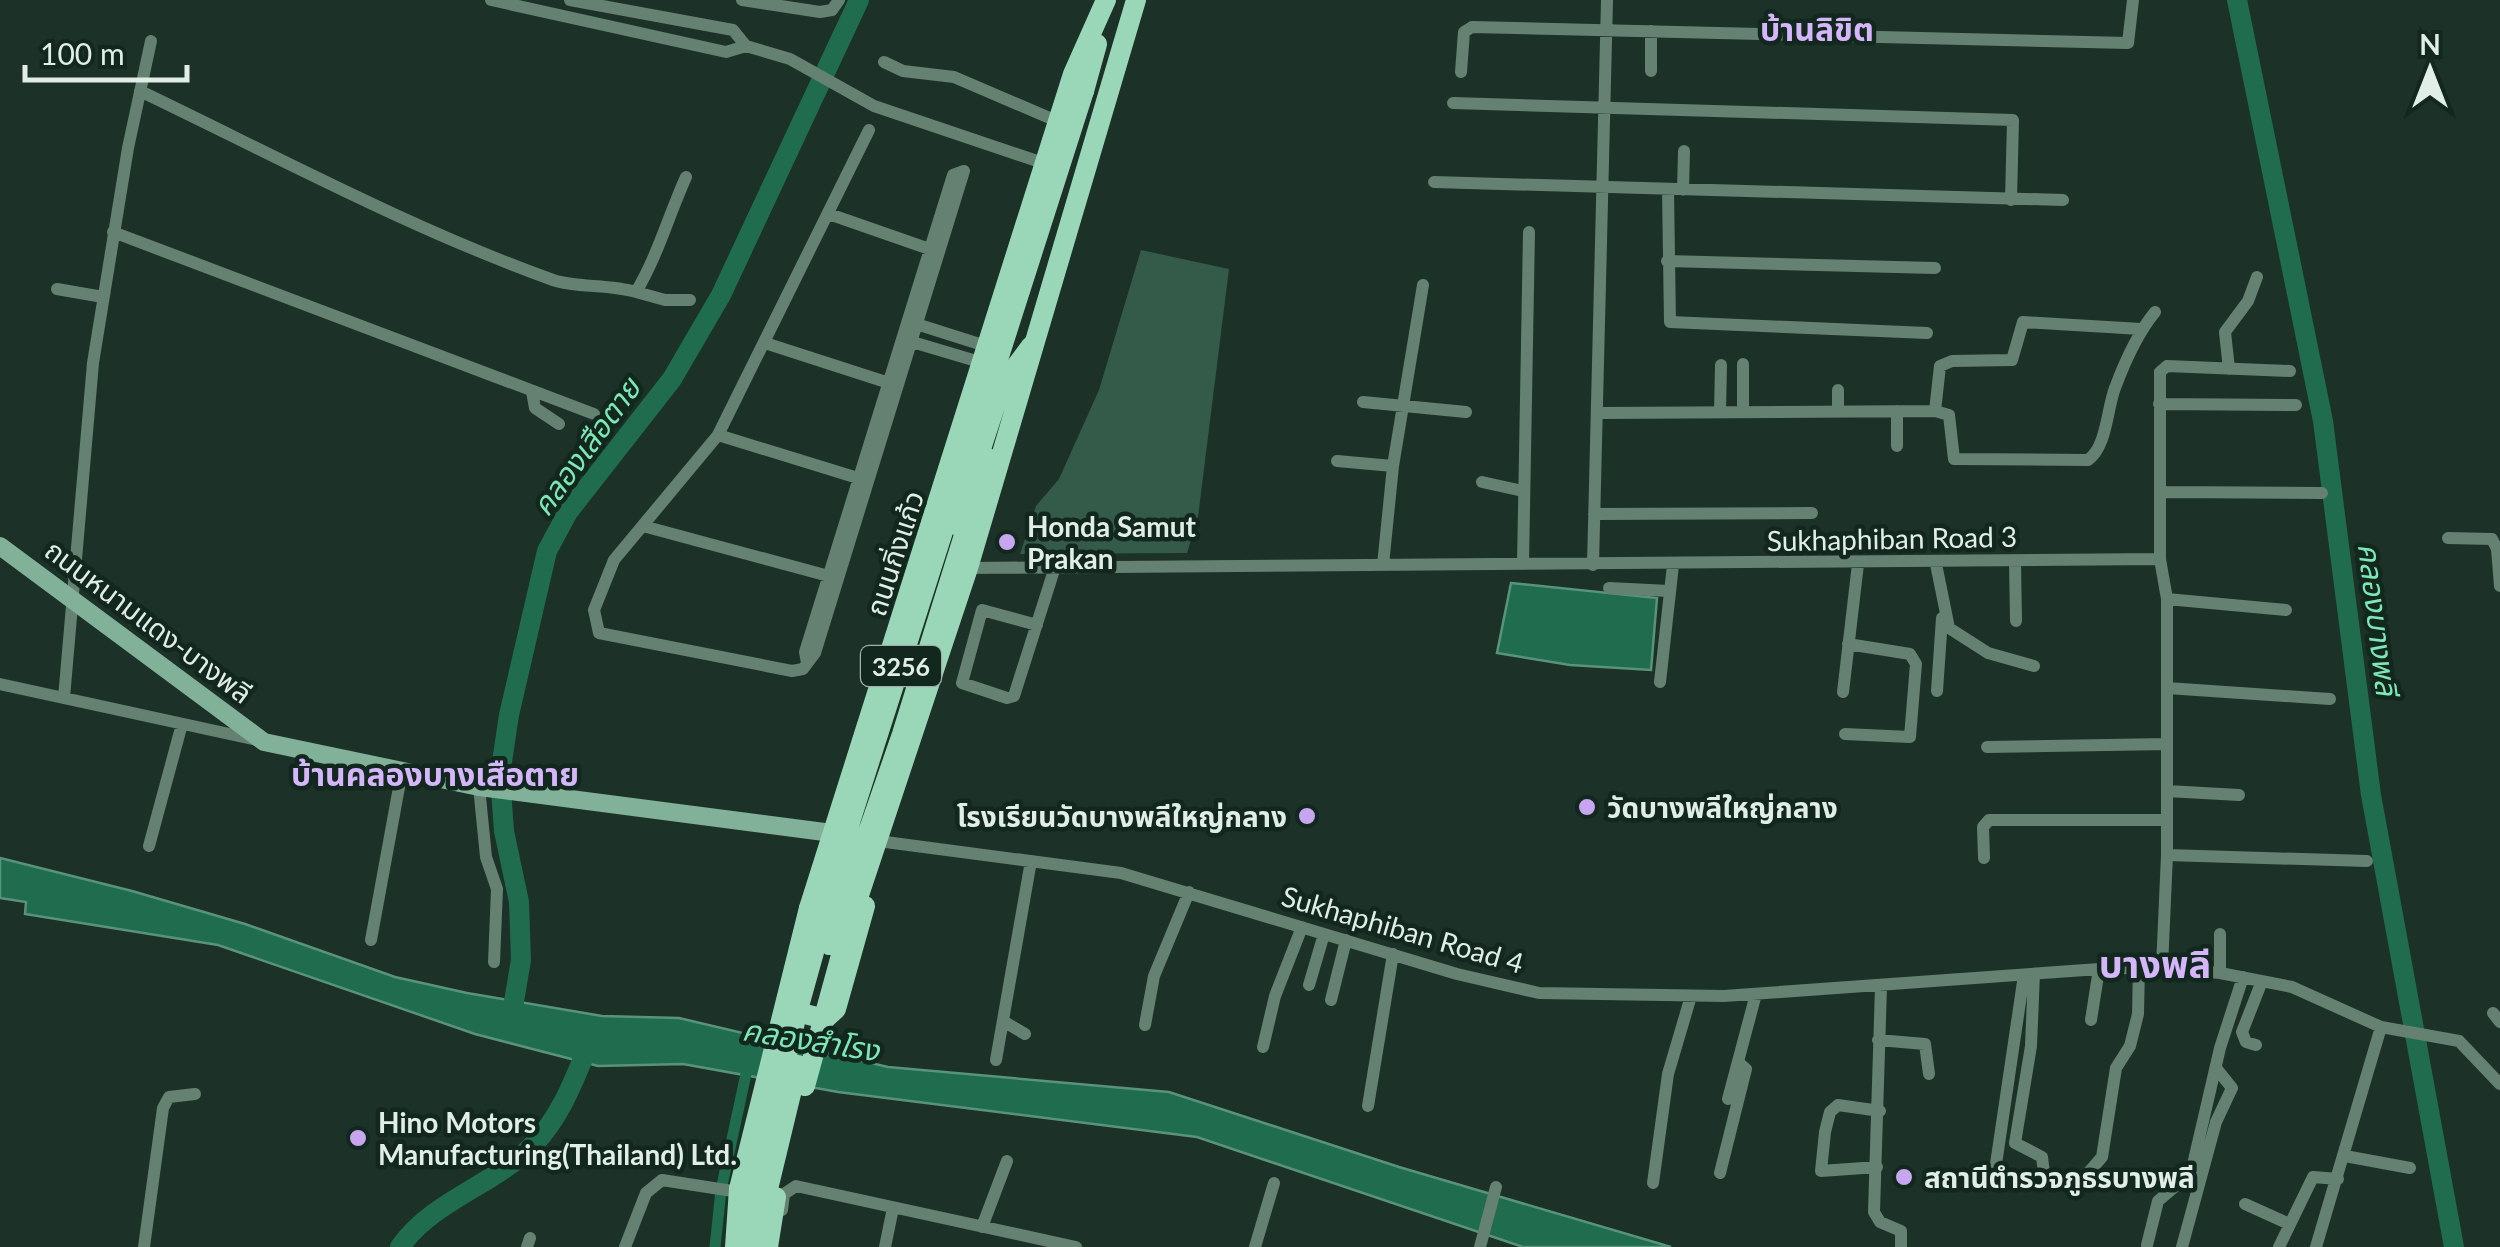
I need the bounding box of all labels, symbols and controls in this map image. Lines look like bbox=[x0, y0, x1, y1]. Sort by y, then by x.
district label: บ้านลิขิต bbox=[1760, 9, 1874, 48]
scale bar bbox=[25, 20, 188, 82]
north arrow bbox=[2380, 20, 2480, 120]
text: N bbox=[2419, 27, 2441, 61]
text: 100 m bbox=[40, 35, 125, 71]
water label: คลองเสือตาย bbox=[523, 369, 648, 522]
street label: ถนนกิ่งแก้ว bbox=[858, 486, 930, 620]
place label: Honda Samut Prakan bbox=[1027, 509, 1197, 575]
street label: Sukhaphiban Road 3 bbox=[1767, 519, 2017, 557]
marker: Honda Samut Prakan bbox=[996, 531, 1018, 553]
street label: ถนนหนามแดง-บางพลี bbox=[39, 532, 259, 710]
water label: คลองบางพลี bbox=[2352, 541, 2407, 701]
road number: 3256 bbox=[861, 646, 941, 686]
district label: บ้านคลองบางเสือตาย bbox=[291, 754, 579, 793]
place label: วัดบางพลีใหญ่กลาง bbox=[1607, 790, 1838, 824]
marker: วัดบางพลีใหญ่กลาง bbox=[1576, 796, 1598, 818]
place label: โรงเรียนวัดบางพลีใหญ่กลาง bbox=[957, 799, 1287, 833]
marker: โรงเรียนวัดบางพลีใหญ่กลาง bbox=[1296, 805, 1318, 827]
street label: Sukhaphiban Road 4 bbox=[1278, 878, 1528, 980]
district label: บางพลี bbox=[2099, 940, 2211, 986]
water label: คลองสำโรง bbox=[740, 1010, 884, 1068]
place label: Hino Motors Manufacturing(Thailand) Ltd. bbox=[378, 1105, 737, 1171]
marker: Hino Motors Manufacturing(Thailand) Ltd. bbox=[347, 1127, 369, 1149]
place label: สถานีตำรวจภูธรบางพลี bbox=[1924, 1160, 2195, 1196]
marker: สถานีตำรวจภูธรบางพลี bbox=[1893, 1166, 1915, 1188]

